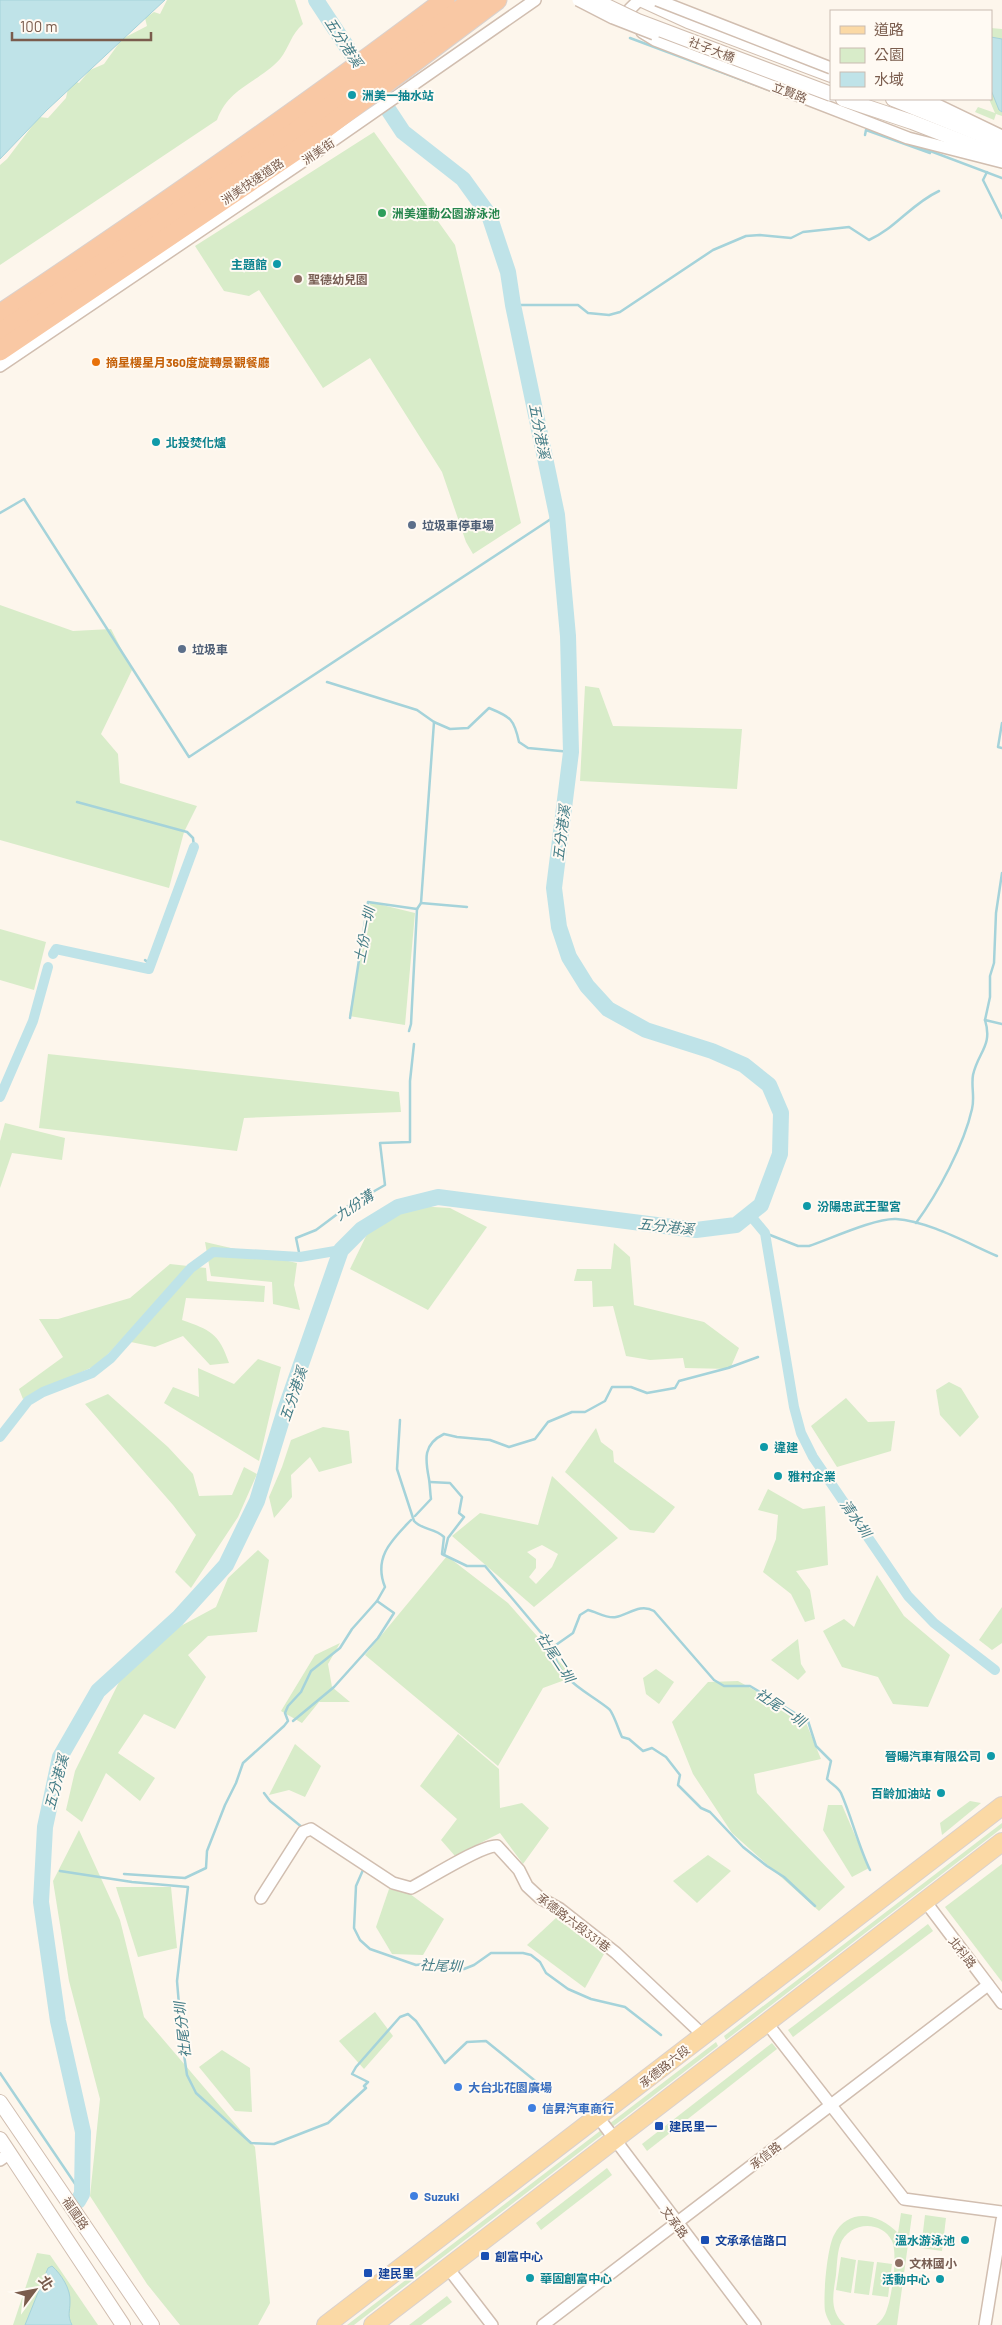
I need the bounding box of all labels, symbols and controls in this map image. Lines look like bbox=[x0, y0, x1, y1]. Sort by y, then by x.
scale bar bbox=[12, 10, 151, 42]
legend bbox=[830, 10, 992, 100]
water label: 五分港溪 bbox=[322, 14, 367, 72]
text: 100 m bbox=[20, 17, 58, 35]
text: 道路 bbox=[874, 20, 904, 38]
street label: 社子大橋 bbox=[687, 34, 737, 64]
text: 公園 bbox=[874, 45, 904, 63]
text: 水域 bbox=[874, 70, 904, 88]
street label: 立賢路 bbox=[771, 79, 809, 105]
place label: 洲美一抽水站 bbox=[362, 88, 434, 102]
marker: 洲美一抽水站 bbox=[346, 89, 358, 101]
street label: 洲美街 bbox=[299, 135, 337, 167]
street label: 洲美快速道路 bbox=[218, 155, 286, 207]
place label: 洲美運動公園游泳池 bbox=[392, 206, 500, 220]
marker: 洲美運動公園游泳池 bbox=[376, 207, 388, 219]
place label: 主題館 bbox=[231, 257, 267, 271]
marker: 主題館 bbox=[271, 258, 283, 270]
place label: 聖德幼兒園 bbox=[308, 272, 368, 286]
marker: 聖德幼兒園 bbox=[292, 273, 304, 285]
place label: 摘星樓星月360度旋轉景觀餐廳 bbox=[106, 355, 270, 369]
marker: 摘星樓星月360度旋轉景觀餐廳 bbox=[90, 356, 102, 368]
water label: 五分港溪 bbox=[526, 402, 554, 462]
place label: 北投焚化爐 bbox=[166, 435, 226, 449]
marker: 北投焚化爐 bbox=[150, 436, 162, 448]
place label: 垃圾車停車場 bbox=[422, 518, 494, 532]
marker: 垃圾車停車場 bbox=[406, 519, 418, 531]
place label: 垃圾車 bbox=[192, 642, 228, 656]
marker: 垃圾車 bbox=[176, 643, 188, 655]
water label: 五分港溪 bbox=[549, 802, 573, 862]
water label: 土份一圳 bbox=[350, 904, 378, 964]
water label: 九份溝 bbox=[332, 1185, 378, 1224]
place label: 汾陽忠武王聖宮 bbox=[817, 1199, 901, 1213]
marker: 汾陽忠武王聖宮 bbox=[801, 1200, 813, 1212]
water label: 五分港溪 bbox=[637, 1215, 697, 1238]
water label: 五分港溪 bbox=[276, 1363, 311, 1423]
place label: 違建 bbox=[774, 1440, 798, 1454]
marker: 違建 bbox=[758, 1441, 770, 1453]
place label: 雅村企業 bbox=[788, 1469, 836, 1483]
marker: 雅村企業 bbox=[772, 1470, 784, 1482]
water label: 清水圳 bbox=[837, 1496, 876, 1542]
water label: 社尾二圳 bbox=[534, 1629, 579, 1687]
water label: 社尾一圳 bbox=[753, 1684, 811, 1731]
place label: 晉暘汽車有限公司 bbox=[885, 1749, 981, 1763]
marker: 晉暘汽車有限公司 bbox=[985, 1750, 997, 1762]
water label: 五分港溪 bbox=[41, 1751, 72, 1811]
place label: 百齡加油站 bbox=[871, 1786, 931, 1800]
marker: 百齡加油站 bbox=[935, 1787, 947, 1799]
street label: 承德路六段331巷 bbox=[534, 1890, 614, 1954]
street label: 北科路 bbox=[946, 1934, 980, 1970]
water label: 社尾圳 bbox=[420, 1955, 464, 1975]
water label: 社尾分圳 bbox=[170, 1999, 193, 2059]
street label: 承德路六段 bbox=[636, 2042, 692, 2090]
place label: 大台北花園廣場 bbox=[468, 2080, 552, 2094]
marker: 大台北花園廣場 bbox=[452, 2081, 464, 2093]
place label: 信昇汽車商行 bbox=[542, 2101, 614, 2115]
marker: 信昇汽車商行 bbox=[526, 2102, 538, 2114]
place label: 建民里一 bbox=[669, 2119, 717, 2133]
marker: 建民里一 bbox=[653, 2120, 665, 2132]
street label: 承信路 bbox=[747, 2138, 783, 2172]
place label: Suzuki bbox=[424, 2189, 459, 2203]
marker: Suzuki bbox=[408, 2190, 420, 2202]
street label: 福國路 bbox=[60, 2194, 92, 2232]
street label: 文承路 bbox=[659, 2203, 691, 2241]
place label: 文承承信路口 bbox=[715, 2233, 787, 2247]
place label: 溫水游泳池 bbox=[895, 2233, 955, 2247]
marker: 文承承信路口 bbox=[699, 2234, 711, 2246]
marker: 溫水游泳池 bbox=[959, 2234, 971, 2246]
place label: 創富中心 bbox=[495, 2249, 543, 2263]
marker: 創富中心 bbox=[479, 2250, 491, 2262]
place label: 文林國小 bbox=[909, 2256, 957, 2270]
marker: 文林國小 bbox=[893, 2257, 905, 2269]
north arrow bbox=[10, 2265, 60, 2315]
place label: 建民里 bbox=[378, 2266, 414, 2280]
marker: 建民里 bbox=[362, 2267, 374, 2279]
place label: 華固創富中心 bbox=[540, 2271, 612, 2285]
text: 北 bbox=[36, 2272, 57, 2293]
marker: 華固創富中心 bbox=[524, 2272, 536, 2284]
place label: 活動中心 bbox=[882, 2272, 930, 2286]
marker: 活動中心 bbox=[934, 2273, 946, 2285]

